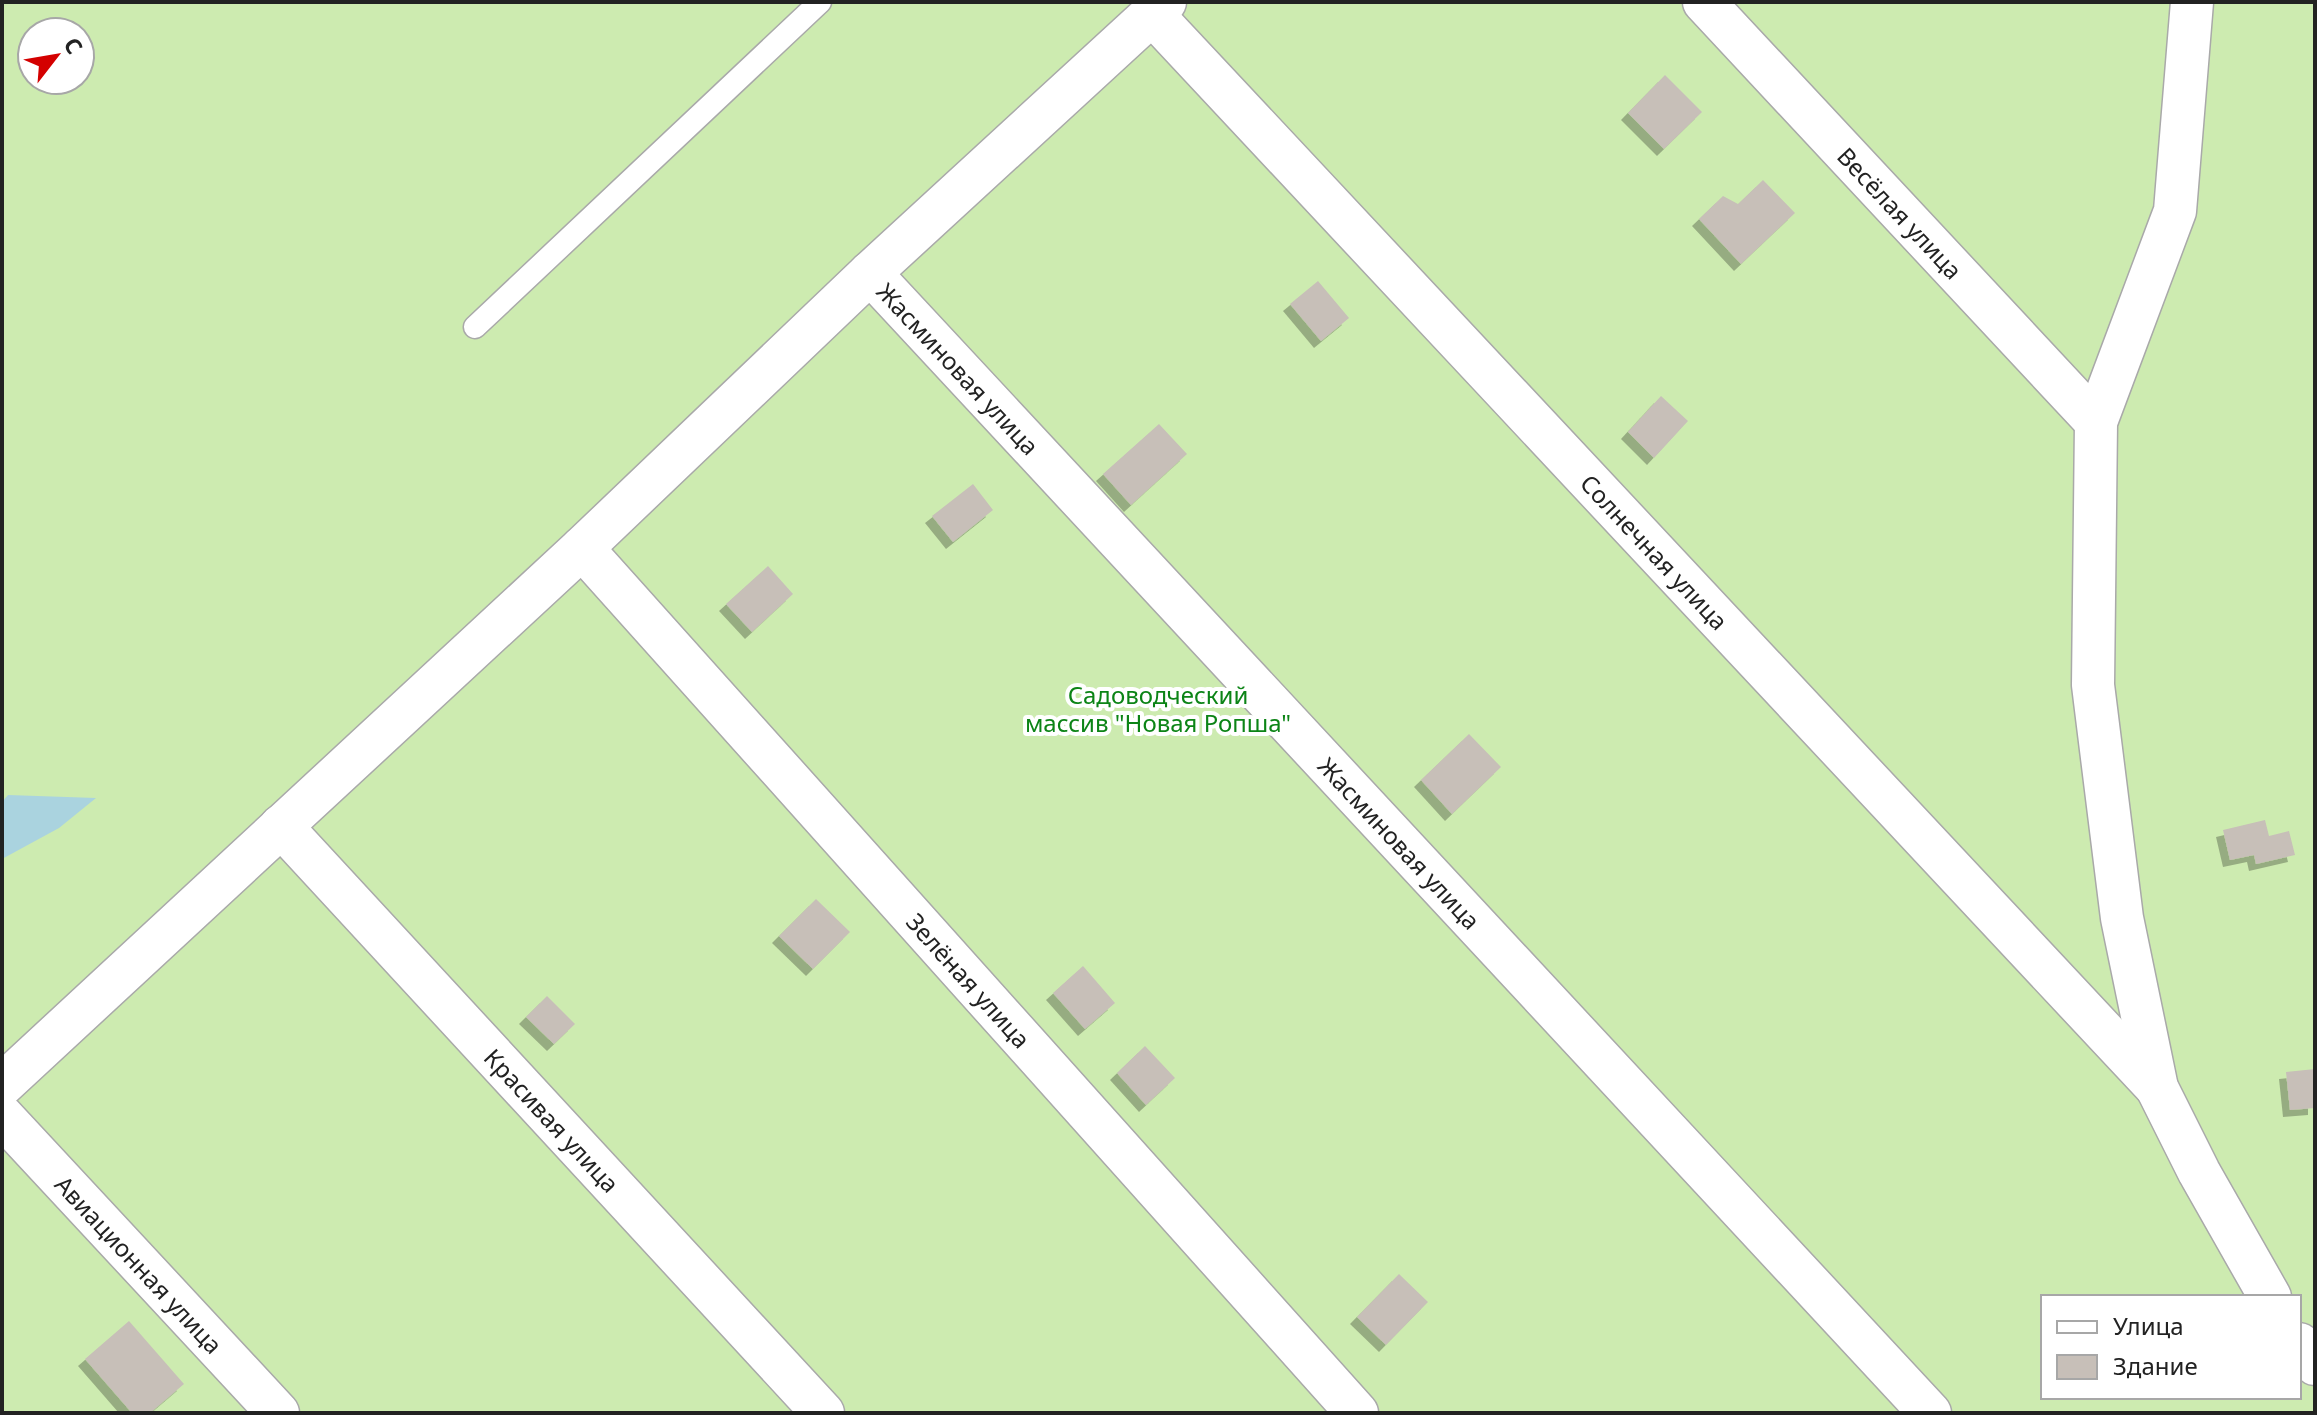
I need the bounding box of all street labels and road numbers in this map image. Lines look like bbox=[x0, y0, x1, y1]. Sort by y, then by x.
street label: Весёлая улица bbox=[1831, 139, 1970, 286]
street label: Жасминовая улица bbox=[870, 275, 1047, 462]
street label: Солнечная улица bbox=[1574, 466, 1736, 636]
street label: Жасминовая улица bbox=[1311, 749, 1488, 936]
street label: Зелёная улица bbox=[900, 905, 1038, 1055]
street label: Красивая улица bbox=[478, 1041, 627, 1199]
street label: Авиационная улица bbox=[48, 1168, 231, 1360]

